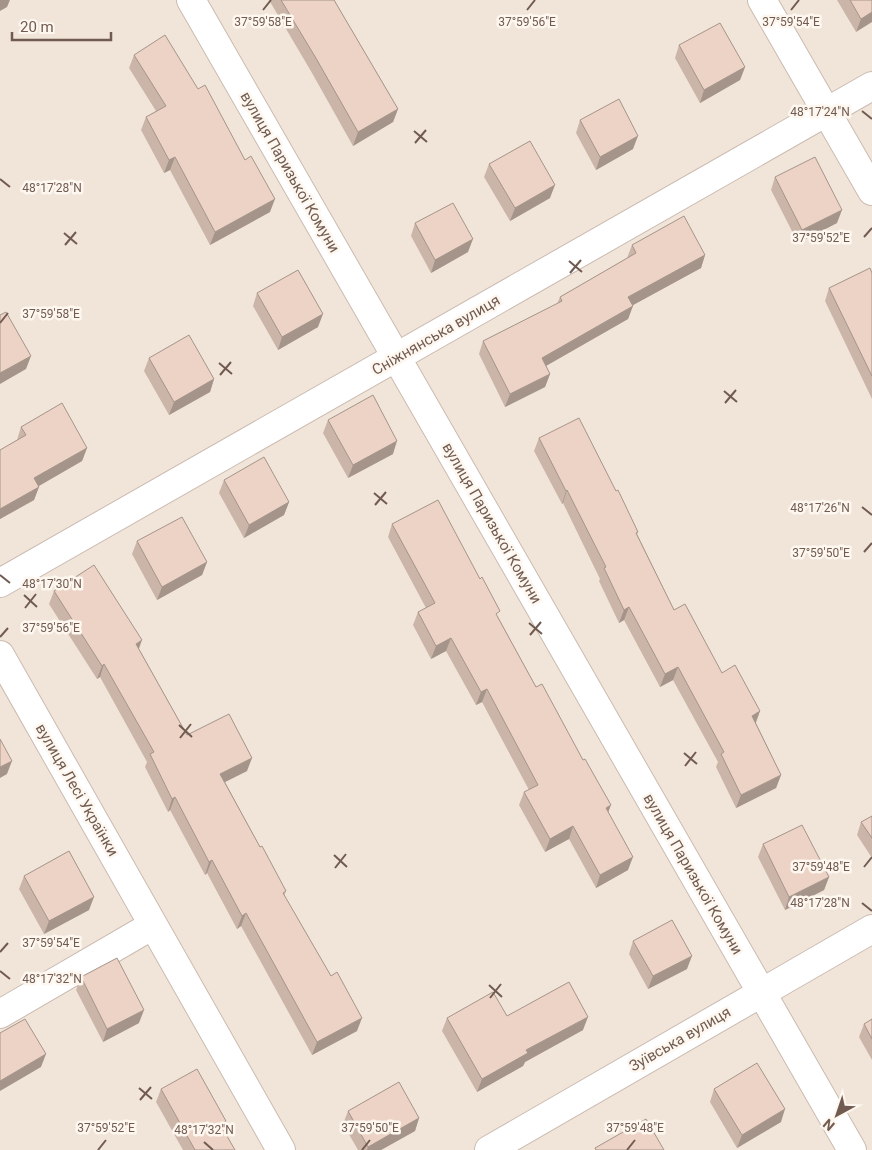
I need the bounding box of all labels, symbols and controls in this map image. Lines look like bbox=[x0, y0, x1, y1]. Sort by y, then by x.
scale bar bbox=[12, 10, 111, 42]
text: 37°59'58"E bbox=[234, 15, 292, 29]
text: 37°59'56"E bbox=[498, 15, 556, 29]
text: 37°59'54"E bbox=[762, 15, 820, 29]
text: 20 m bbox=[20, 18, 54, 36]
street label: вулиця Паризької Комуни bbox=[237, 88, 343, 256]
text: 48°17'24"N bbox=[790, 105, 850, 119]
text: 48°17'28"N bbox=[22, 181, 82, 195]
text: 37°59'52"E bbox=[792, 231, 850, 245]
street label: Сніжнянська вулиця bbox=[369, 291, 503, 379]
text: 37°59'58"E bbox=[22, 307, 80, 321]
street label: вулиця Паризької Комуни bbox=[439, 439, 545, 607]
text: 48°17'26"N bbox=[790, 501, 850, 515]
text: 37°59'50"E bbox=[792, 546, 850, 560]
text: 48°17'30"N bbox=[22, 577, 82, 591]
text: 37°59'56"E bbox=[22, 621, 80, 635]
street label: вулиця Лесі Українки bbox=[32, 721, 122, 859]
street label: вулиця Паризької Комуни bbox=[640, 790, 746, 958]
text: 37°59'48"E bbox=[792, 860, 850, 874]
text: 48°17'28"N bbox=[790, 896, 850, 910]
text: 37°59'54"E bbox=[22, 936, 80, 950]
text: 48°17'32"N bbox=[22, 972, 82, 986]
street label: Зуївська вулиця bbox=[626, 1003, 734, 1075]
north arrow bbox=[812, 1090, 862, 1140]
text: N bbox=[820, 1116, 838, 1134]
text: 37°59'52"E bbox=[77, 1121, 135, 1135]
text: 37°59'50"E bbox=[341, 1121, 399, 1135]
text: 37°59'48"E bbox=[606, 1121, 664, 1135]
text: 48°17'32"N bbox=[174, 1123, 234, 1137]

